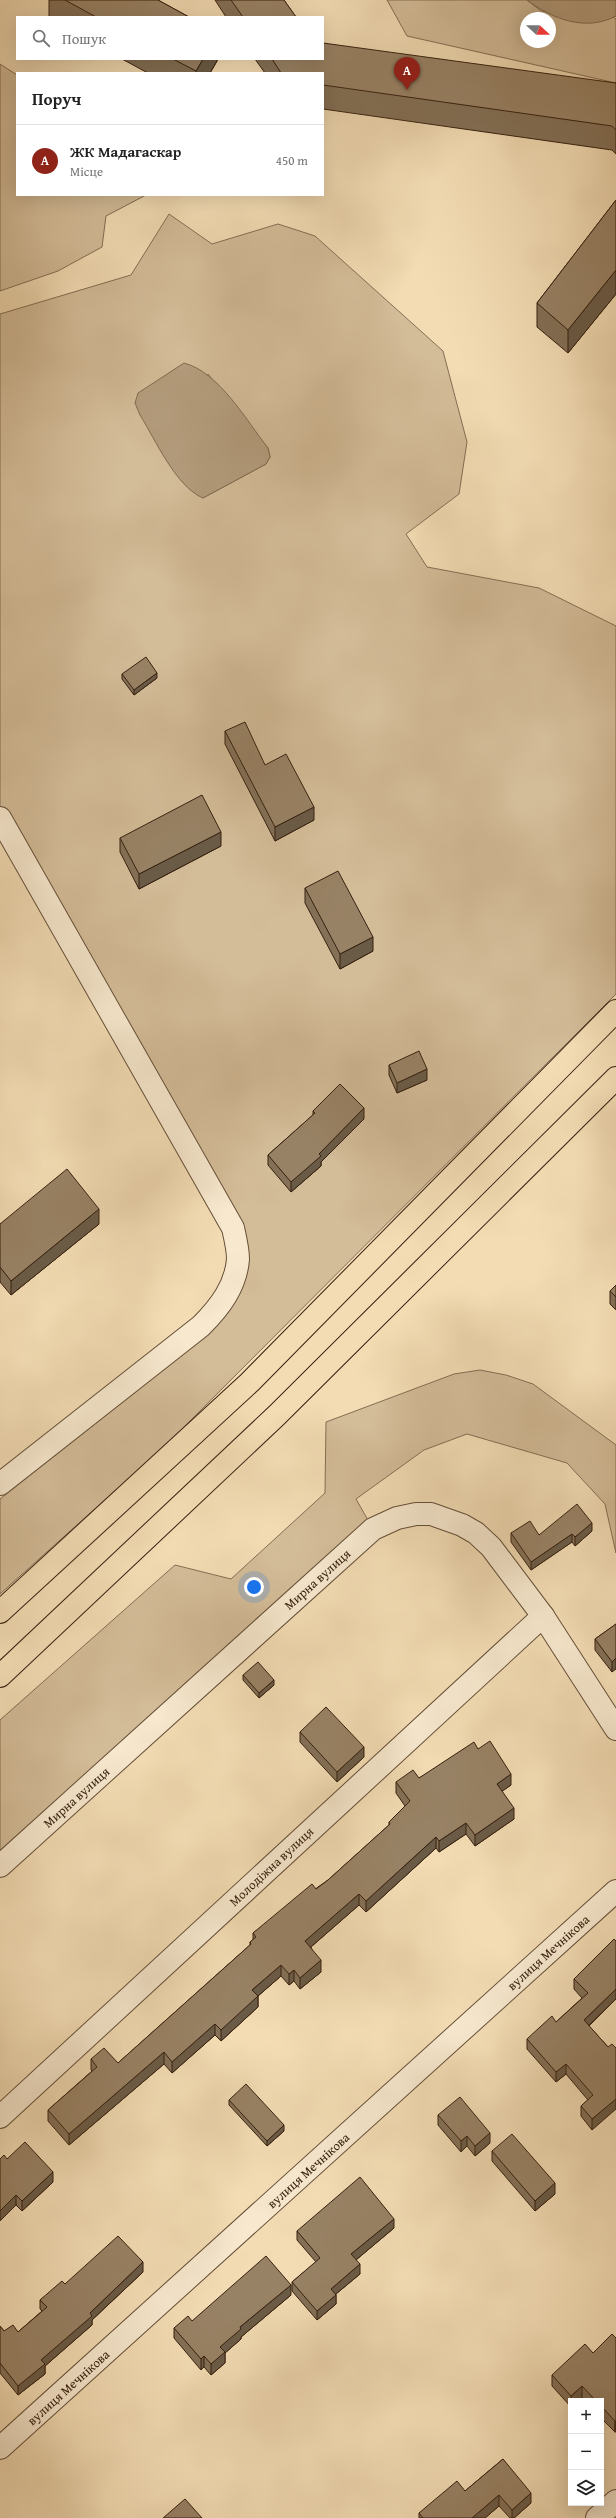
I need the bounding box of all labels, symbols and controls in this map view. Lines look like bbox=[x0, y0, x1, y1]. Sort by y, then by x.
north arrow bbox=[520, 12, 556, 48]
search box bbox=[16, 16, 324, 60]
icon: search bbox=[30, 27, 52, 49]
text: Пошук bbox=[62, 28, 106, 49]
pin: A bbox=[394, 57, 420, 90]
text: Поруч bbox=[32, 86, 81, 111]
text: ЖК Мадагаскар bbox=[70, 141, 181, 162]
text: A bbox=[41, 151, 49, 170]
text: 450 m bbox=[276, 151, 308, 170]
text: Місце bbox=[70, 162, 103, 181]
street label: Мирна вулиця bbox=[280, 1544, 355, 1614]
your location bbox=[244, 1577, 264, 1597]
street label: Мирна вулиця bbox=[39, 1762, 114, 1832]
street label: Молодіжна вулиця bbox=[225, 1822, 318, 1911]
street label: вулиця Мечнікова bbox=[503, 1910, 594, 1995]
street label: вулиця Мечнікова bbox=[263, 2128, 354, 2213]
street label: вулиця Мечнікова bbox=[23, 2345, 114, 2430]
map controls bbox=[568, 2398, 604, 2506]
button: + bbox=[568, 2398, 604, 2434]
button: − bbox=[568, 2434, 604, 2470]
button: layers bbox=[568, 2470, 604, 2506]

